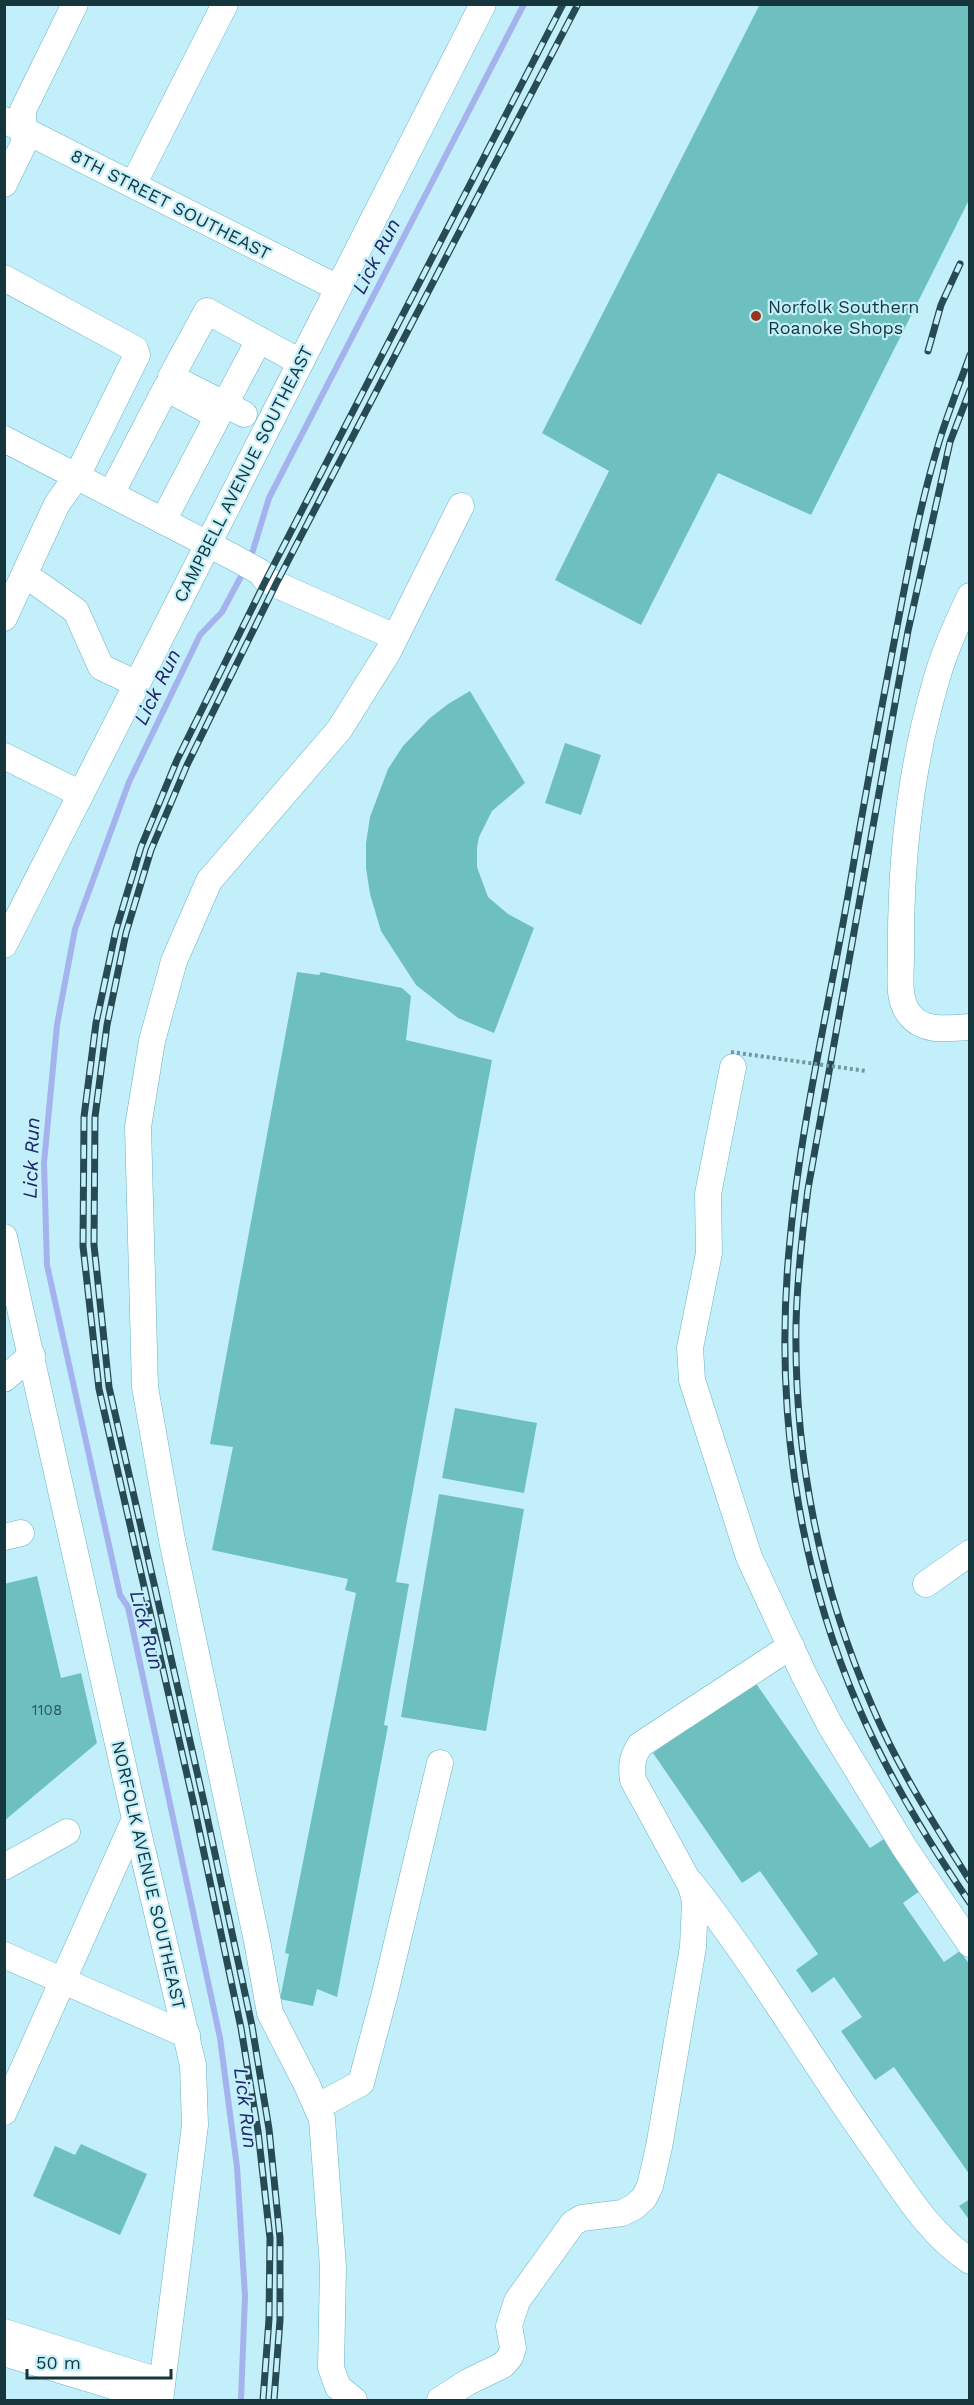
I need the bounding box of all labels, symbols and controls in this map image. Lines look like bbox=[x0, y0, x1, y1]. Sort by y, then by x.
street label: 8TH STREET SOUTHEAST bbox=[68, 144, 275, 264]
water label: Lick Run bbox=[347, 214, 405, 298]
place label: Norfolk Southern Roanoke Shops bbox=[768, 296, 919, 338]
marker: Norfolk Southern Roanoke Shops bbox=[749, 309, 763, 323]
street label: CAMPBELL AVENUE SOUTHEAST bbox=[169, 342, 317, 606]
water label: Lick Run bbox=[128, 645, 186, 729]
water label: Lick Run bbox=[18, 1117, 44, 1199]
water label: Lick Run bbox=[125, 1588, 169, 1672]
house number: 1108 bbox=[32, 1701, 62, 1719]
street label: NORFOLK AVENUE SOUTHEAST bbox=[108, 1739, 190, 2011]
water label: Lick Run bbox=[229, 2066, 263, 2150]
scale bar bbox=[27, 2342, 171, 2380]
text: 50 m bbox=[36, 2352, 81, 2373]

